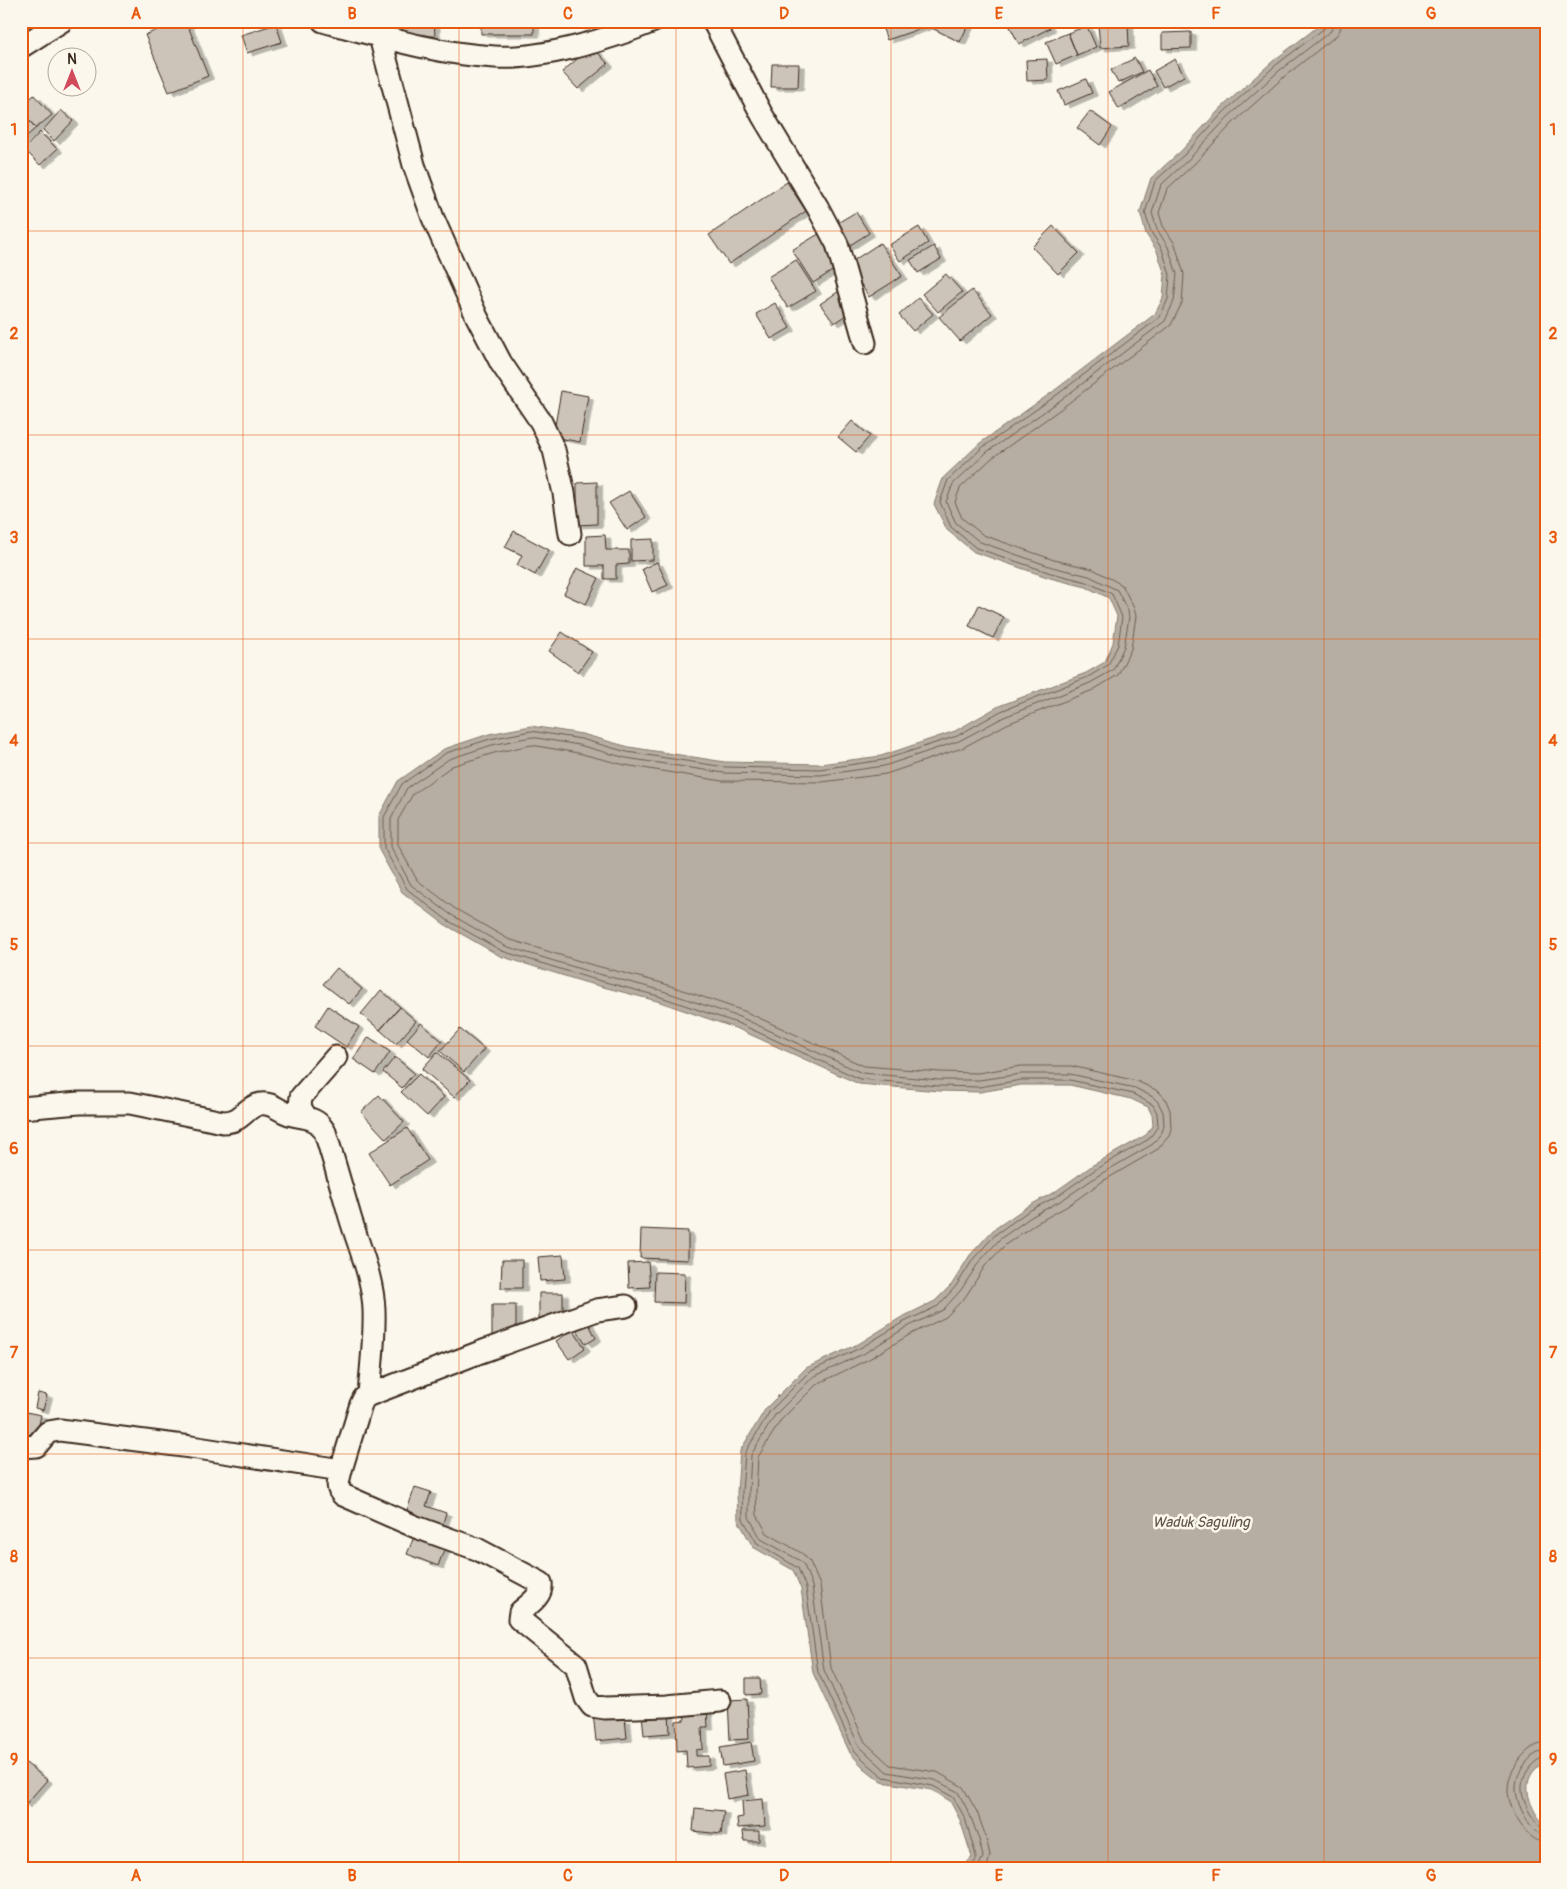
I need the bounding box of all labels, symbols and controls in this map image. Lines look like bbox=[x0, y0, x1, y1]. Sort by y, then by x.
text: A bbox=[131, 4, 142, 24]
text: B bbox=[347, 4, 357, 24]
text: C bbox=[563, 4, 573, 24]
text: D bbox=[779, 4, 789, 24]
text: E bbox=[995, 4, 1004, 24]
text: F bbox=[1211, 4, 1221, 24]
text: G bbox=[1426, 4, 1437, 24]
north arrow bbox=[48, 48, 98, 98]
text: N bbox=[67, 51, 77, 68]
text: 1 bbox=[11, 120, 17, 140]
text: 1 bbox=[1550, 120, 1556, 140]
text: 2 bbox=[10, 324, 19, 344]
text: 2 bbox=[1549, 324, 1558, 344]
text: 3 bbox=[10, 528, 19, 548]
text: 3 bbox=[1549, 528, 1558, 548]
text: 4 bbox=[9, 731, 19, 751]
text: 4 bbox=[1548, 731, 1558, 751]
text: 5 bbox=[10, 935, 19, 955]
text: 5 bbox=[1549, 935, 1558, 955]
text: 6 bbox=[9, 1139, 19, 1159]
text: 6 bbox=[1548, 1139, 1558, 1159]
text: 7 bbox=[10, 1343, 19, 1363]
text: 7 bbox=[1549, 1343, 1558, 1363]
water label: Waduk Saguling bbox=[1152, 1513, 1251, 1532]
text: 8 bbox=[10, 1547, 18, 1567]
text: 8 bbox=[1549, 1547, 1557, 1567]
text: 9 bbox=[10, 1750, 18, 1770]
text: 9 bbox=[1549, 1750, 1557, 1770]
text: A bbox=[131, 1866, 142, 1886]
text: B bbox=[347, 1866, 357, 1886]
text: C bbox=[563, 1866, 573, 1886]
text: D bbox=[779, 1866, 789, 1886]
text: E bbox=[995, 1866, 1004, 1886]
text: F bbox=[1211, 1866, 1221, 1886]
text: G bbox=[1426, 1866, 1437, 1886]

